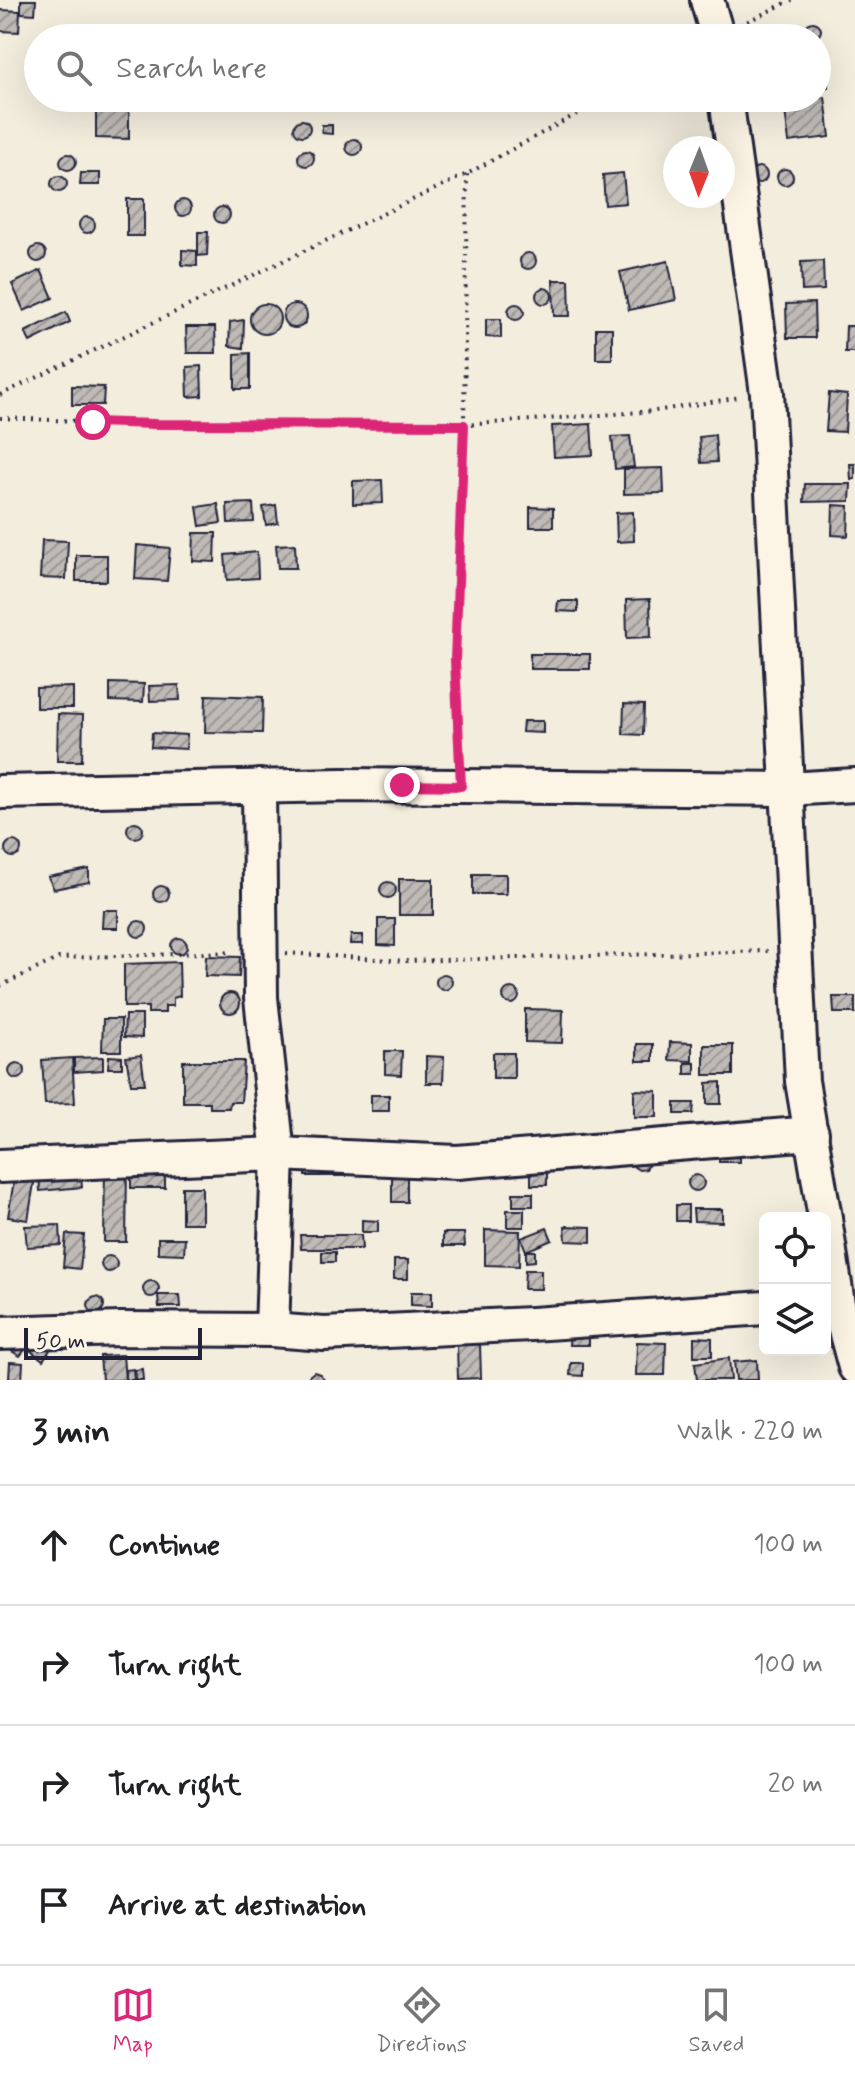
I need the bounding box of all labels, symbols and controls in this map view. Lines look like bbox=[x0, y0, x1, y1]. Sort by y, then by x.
search box bbox=[24, 24, 831, 112]
icon: search bbox=[52, 46, 96, 90]
text: Search here bbox=[116, 49, 267, 88]
north arrow bbox=[663, 136, 735, 208]
route start bbox=[75, 404, 111, 440]
route end bbox=[384, 767, 420, 803]
map controls bbox=[759, 1212, 831, 1356]
button: locate bbox=[759, 1212, 831, 1284]
button: layers bbox=[759, 1284, 831, 1356]
scale bar bbox=[24, 1324, 202, 1360]
text: 50 m bbox=[36, 1328, 85, 1356]
text: 3 min bbox=[32, 1410, 110, 1455]
text: Walk · 220 m bbox=[677, 1415, 823, 1449]
icon: ahead bbox=[32, 1523, 76, 1567]
text: Continue bbox=[108, 1526, 220, 1565]
text: 100 m bbox=[753, 1528, 823, 1562]
icon: right bbox=[32, 1643, 76, 1687]
text: Turn right bbox=[108, 1646, 241, 1685]
text: 100 m bbox=[753, 1648, 823, 1682]
icon: right bbox=[32, 1763, 76, 1807]
text: Turn right bbox=[108, 1766, 241, 1805]
text: 20 m bbox=[768, 1768, 823, 1802]
icon: arrive bbox=[32, 1883, 76, 1927]
text: Arrive at destination bbox=[108, 1886, 366, 1925]
tab: Map bbox=[111, 1983, 155, 2059]
tab: Directions bbox=[376, 1983, 467, 2059]
tab: Saved bbox=[689, 1983, 744, 2059]

